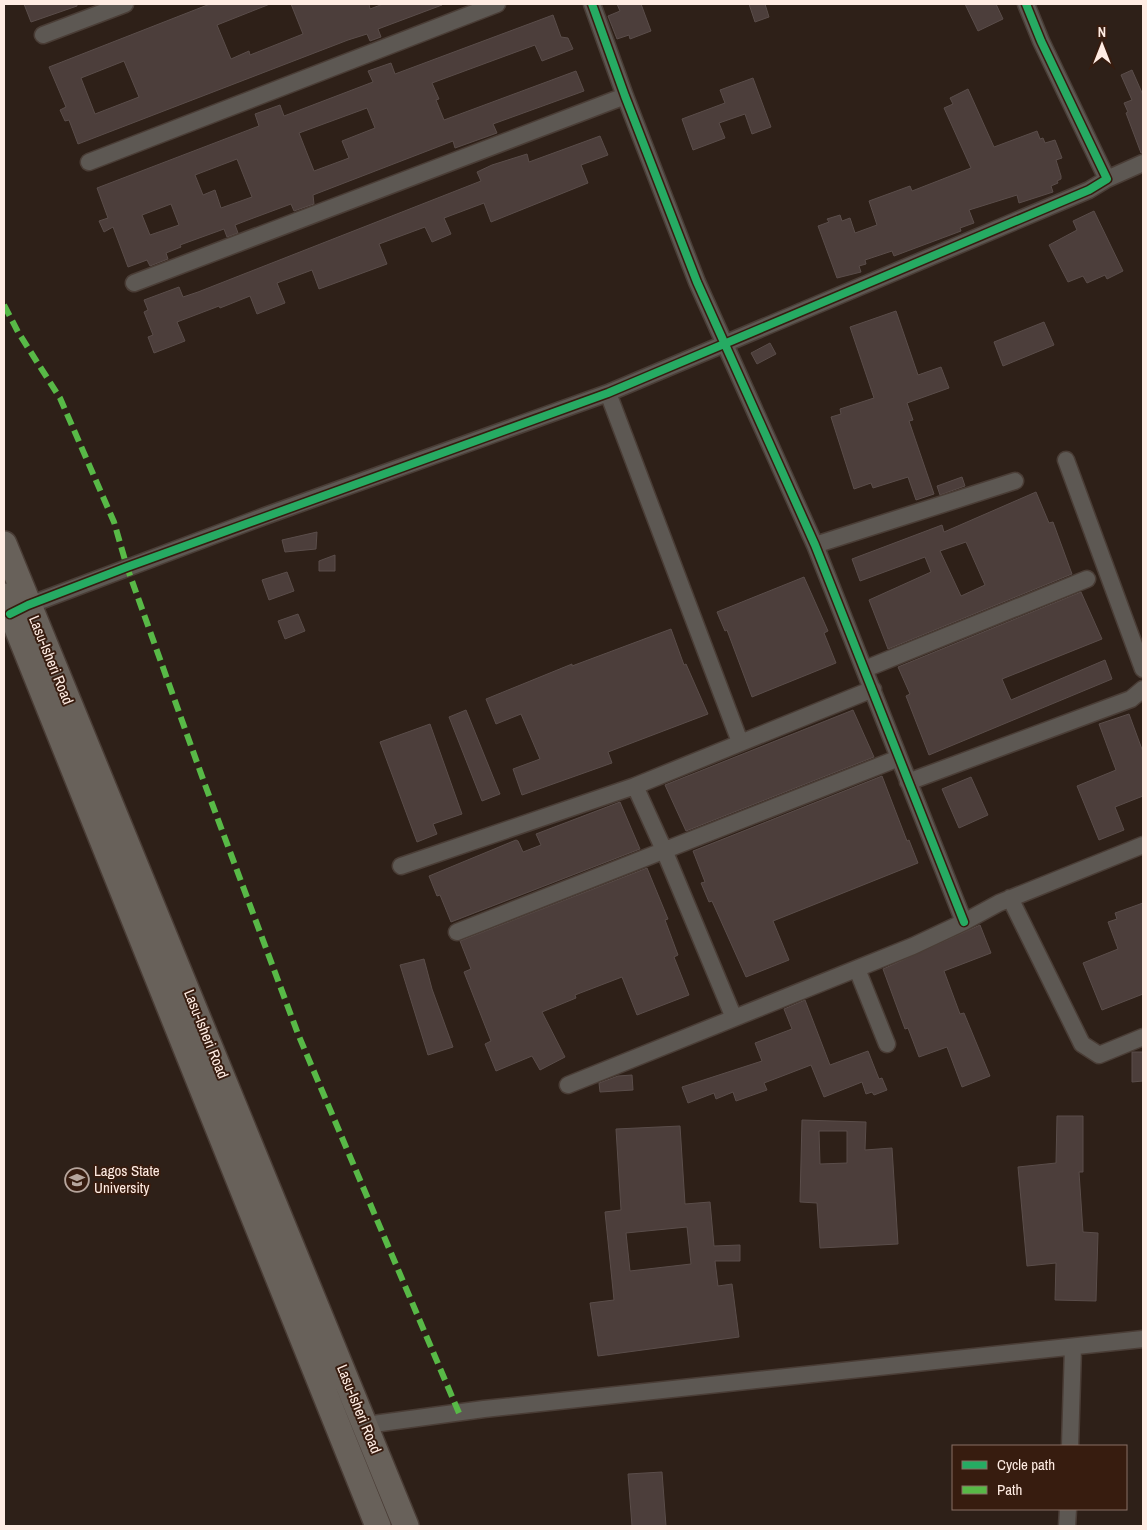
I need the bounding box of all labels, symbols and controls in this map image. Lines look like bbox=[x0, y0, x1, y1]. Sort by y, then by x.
north arrow bbox=[1077, 20, 1127, 70]
text: N bbox=[1098, 23, 1106, 41]
street label: Lasu-Isheri Road bbox=[24, 612, 79, 707]
street label: Lasu-Isheri Road bbox=[179, 986, 234, 1081]
place label: Lagos State University bbox=[94, 1160, 160, 1198]
school or university icon: Lagos State University bbox=[64, 1167, 90, 1193]
street label: Lasu-Isheri Road bbox=[332, 1361, 387, 1456]
legend bbox=[952, 1445, 1127, 1510]
text: Cycle path bbox=[997, 1454, 1055, 1475]
text: Path bbox=[997, 1479, 1022, 1500]

